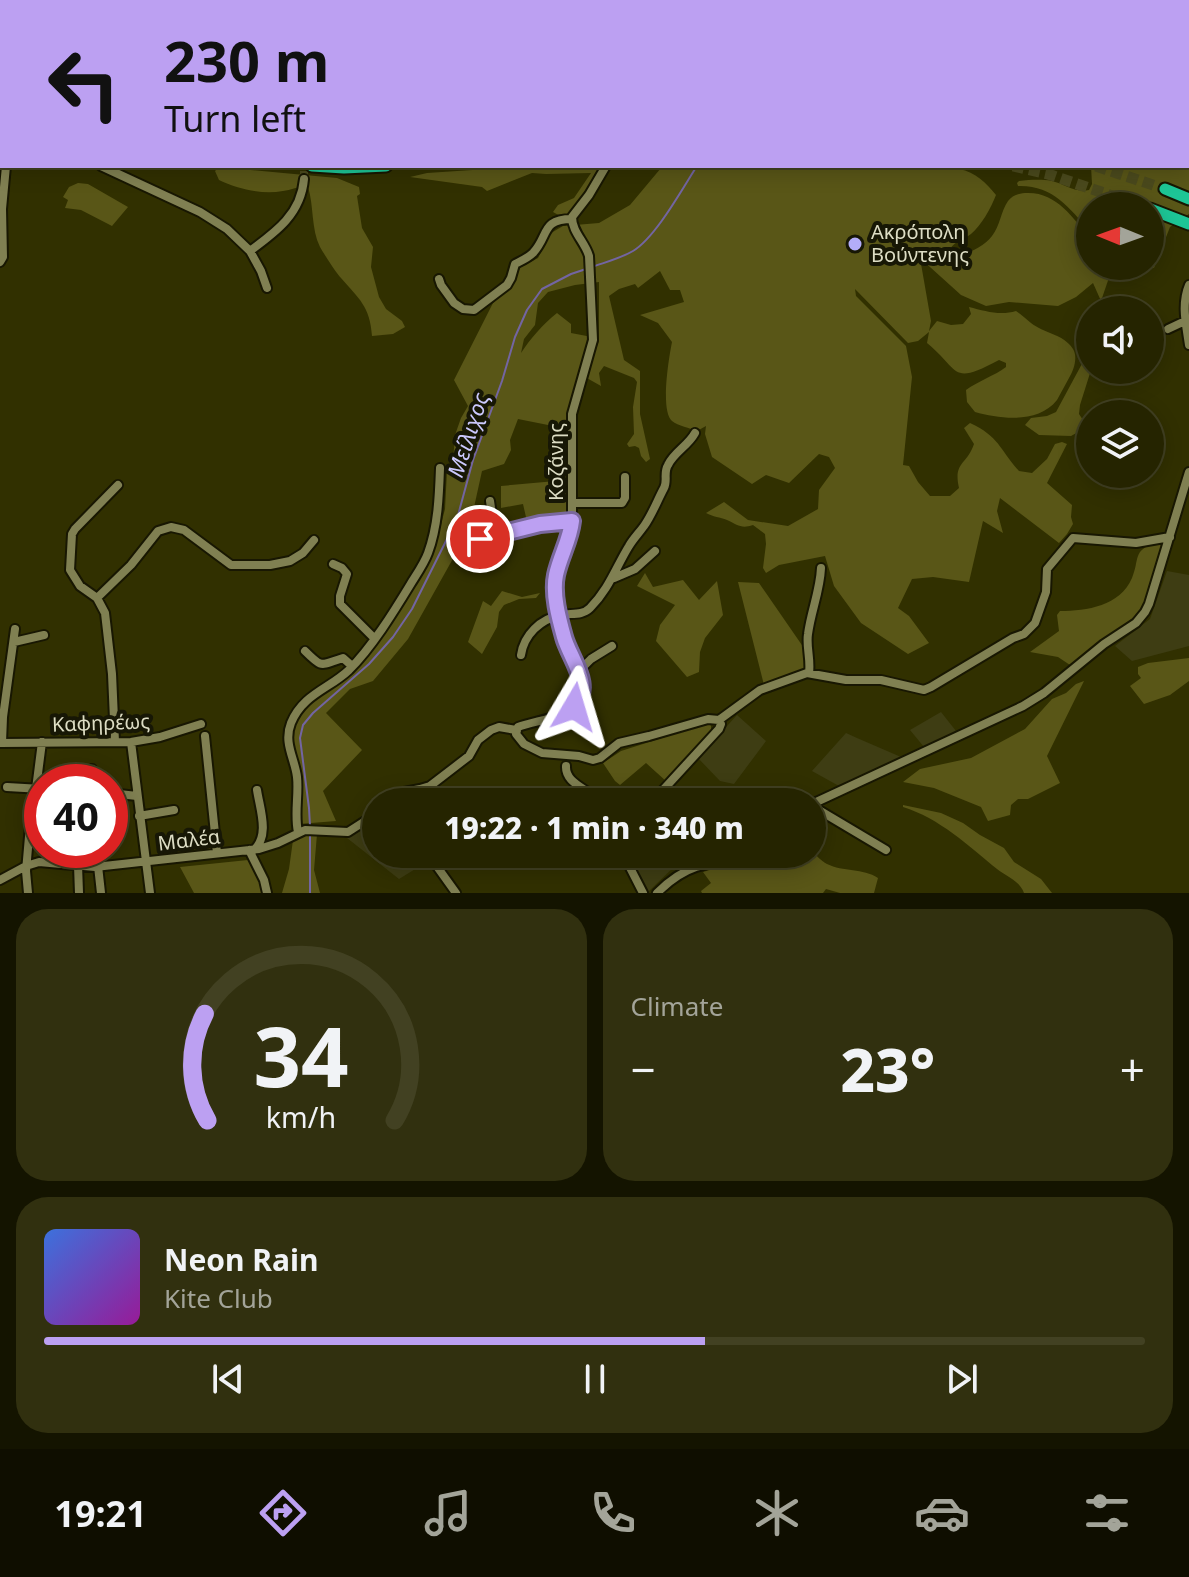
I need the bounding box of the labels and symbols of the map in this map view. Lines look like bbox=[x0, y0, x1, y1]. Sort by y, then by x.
north arrow bbox=[1076, 192, 1164, 280]
place label: Ακρόπολη Βούντενης bbox=[871, 218, 969, 268]
marker: Ακρόπολη Βούντενης bbox=[846, 235, 864, 253]
water label: Μείλιχος bbox=[439, 388, 495, 481]
street label: Κοζάνης bbox=[542, 423, 569, 501]
pin bbox=[446, 505, 514, 573]
position arrow bbox=[532, 665, 616, 749]
street label: Καφηρέως bbox=[51, 707, 151, 738]
speed limit sign: 40 bbox=[24, 764, 128, 868]
street label: Μαλέα bbox=[156, 822, 222, 857]

